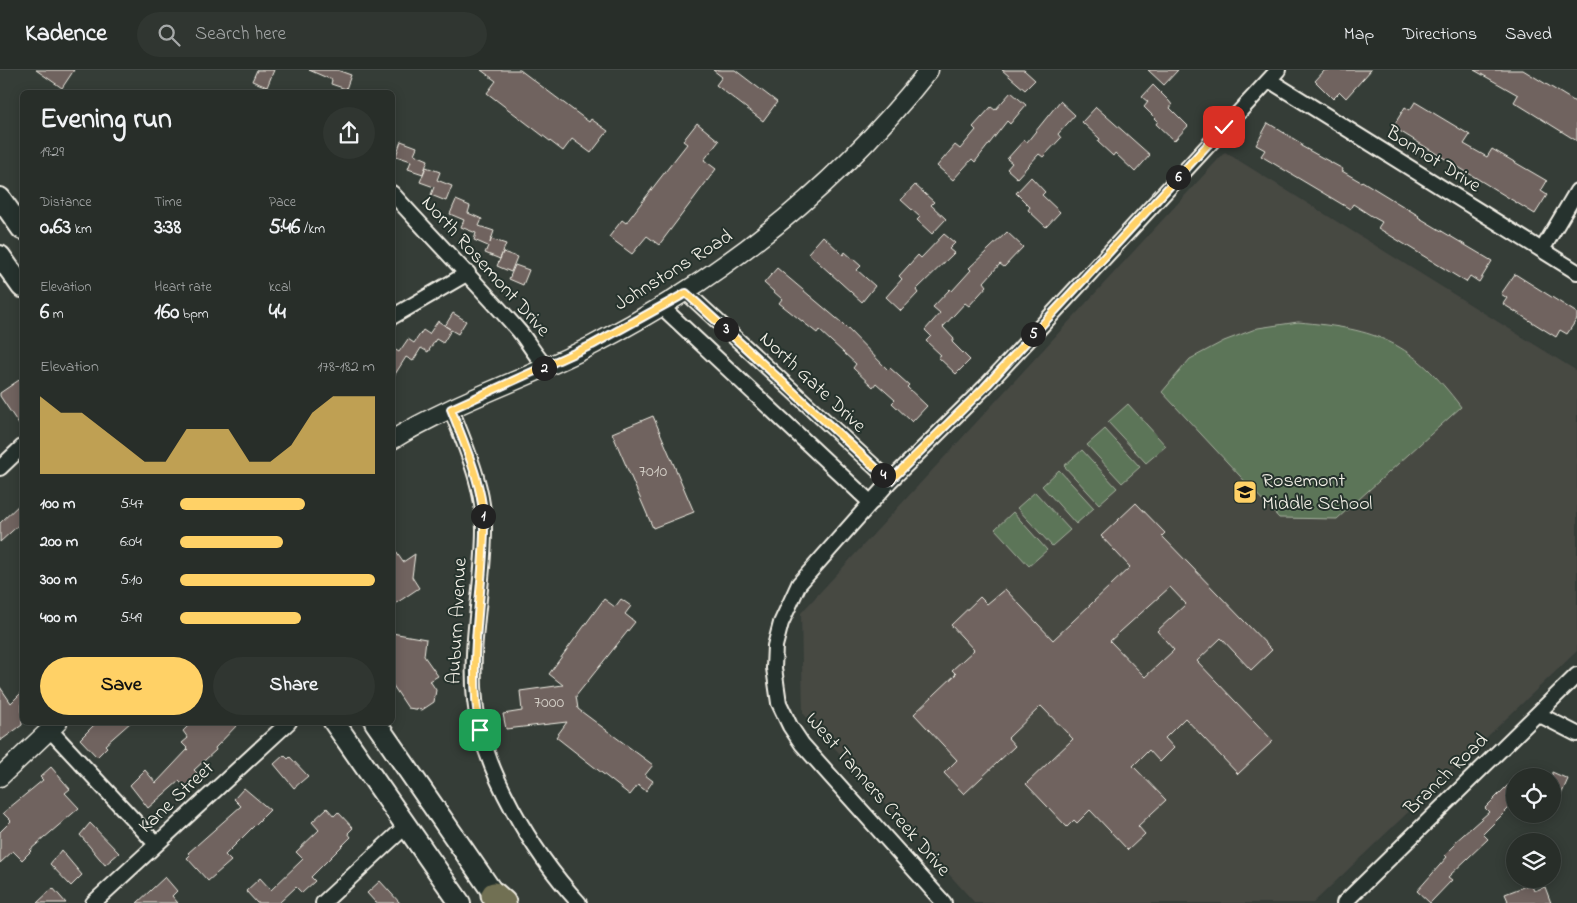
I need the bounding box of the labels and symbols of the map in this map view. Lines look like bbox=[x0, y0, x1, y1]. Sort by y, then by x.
pin bbox=[1203, 106, 1245, 148]
street label: Bonnot Drive bbox=[1379, 119, 1486, 201]
pin: 6 bbox=[1166, 164, 1190, 190]
street label: North Rosemont Drive bbox=[414, 190, 556, 344]
street label: Johnstons Road bbox=[609, 223, 739, 319]
pin: 3 bbox=[714, 316, 738, 342]
pin: 5 bbox=[1020, 322, 1046, 346]
street label: North Gate Drive bbox=[752, 326, 872, 440]
pin: 2 bbox=[532, 356, 556, 380]
house number: 7010 bbox=[639, 459, 668, 485]
pin: 4 bbox=[870, 462, 896, 488]
place label: Rosemont Middle School bbox=[1262, 467, 1372, 519]
school or university icon: Rosemont Middle School bbox=[1232, 479, 1258, 505]
pin: 1 bbox=[470, 504, 496, 528]
street label: Auburn Avenue bbox=[440, 557, 476, 685]
house number: 7000 bbox=[534, 690, 565, 716]
street label: West Tanners Creek Drive bbox=[797, 707, 957, 884]
pin bbox=[459, 709, 501, 751]
street label: Branch Road bbox=[1398, 727, 1496, 823]
street label: Kane Street bbox=[132, 755, 222, 841]

